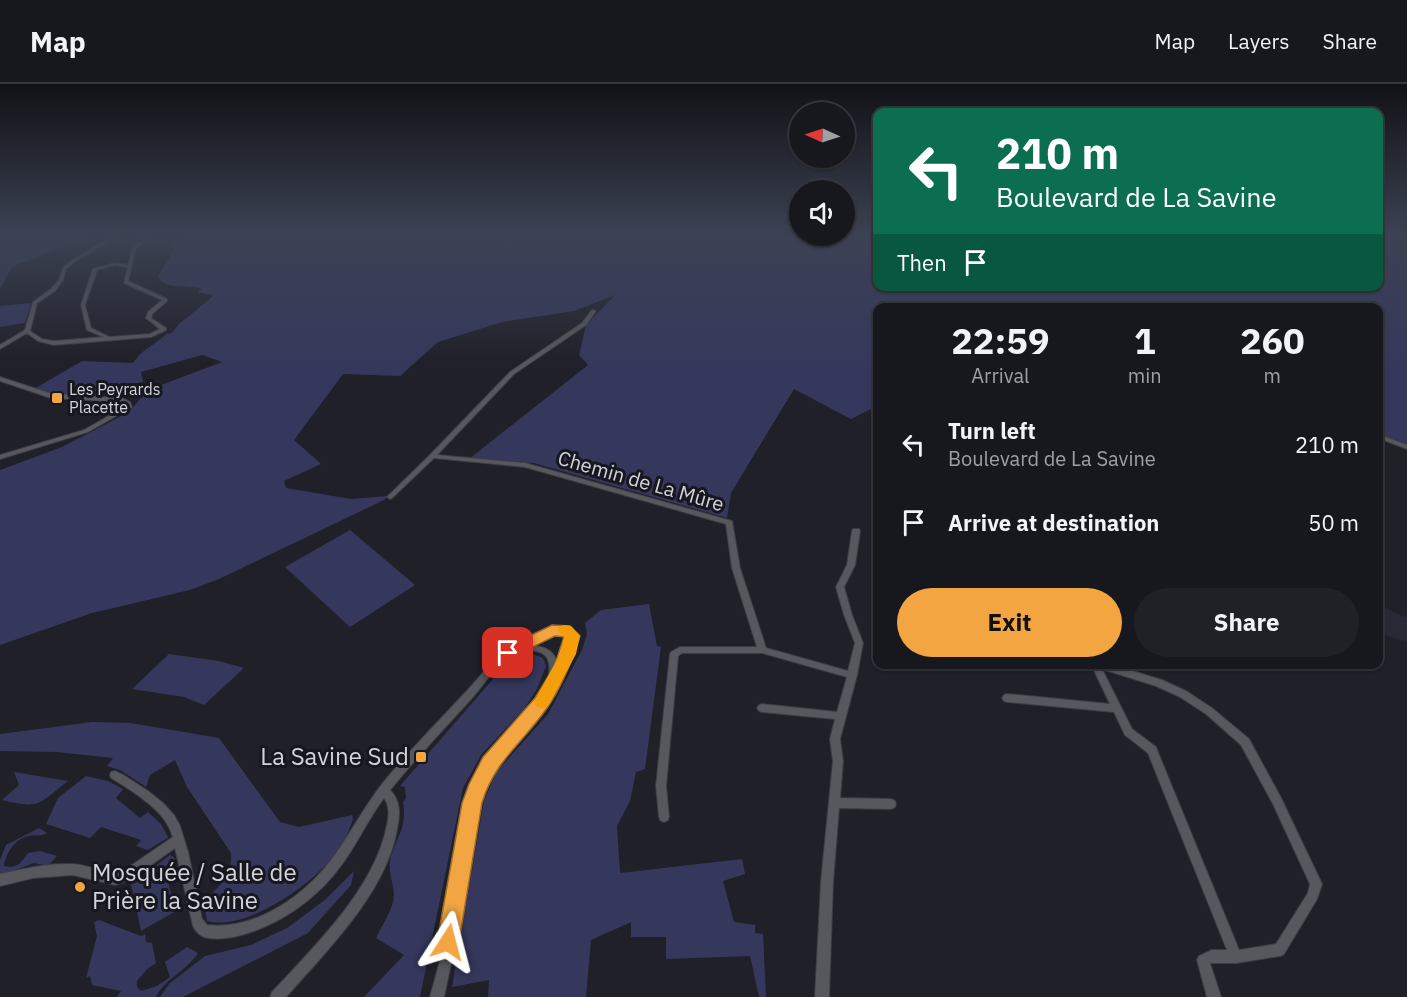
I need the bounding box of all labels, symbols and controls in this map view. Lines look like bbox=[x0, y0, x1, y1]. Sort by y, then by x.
text: Map bbox=[30, 23, 86, 60]
text: Map bbox=[1155, 27, 1195, 55]
text: Layers bbox=[1228, 27, 1290, 55]
text: Share bbox=[1323, 27, 1377, 55]
north arrow bbox=[789, 102, 855, 168]
map controls bbox=[789, 102, 855, 246]
text: 210 m bbox=[996, 126, 1119, 181]
icon: left bbox=[897, 132, 975, 210]
text: Boulevard de La Savine bbox=[996, 179, 1277, 214]
button: sound bbox=[789, 180, 855, 246]
icon: arrive bbox=[959, 246, 992, 279]
text: Then bbox=[897, 248, 947, 277]
text: 22:59 bbox=[951, 317, 1050, 364]
text: 1 bbox=[1134, 317, 1156, 364]
text: 260 bbox=[1240, 317, 1305, 364]
text: Arrival bbox=[971, 362, 1030, 389]
text: min bbox=[1128, 362, 1162, 389]
text: m bbox=[1264, 362, 1281, 389]
place label: Les Peyrards Placette bbox=[69, 379, 160, 417]
marker: Les Peyrards Placette bbox=[50, 391, 64, 405]
text: Turn left bbox=[948, 416, 1036, 445]
icon: left bbox=[897, 428, 930, 461]
text: 210 m bbox=[1295, 430, 1359, 459]
street label: Chemin de La Mûre bbox=[555, 444, 727, 517]
text: Boulevard de La Savine bbox=[948, 445, 1156, 472]
icon: arrive bbox=[897, 506, 930, 539]
text: Arrive at destination bbox=[948, 508, 1159, 537]
text: 50 m bbox=[1308, 508, 1359, 537]
button: Exit bbox=[897, 588, 1122, 657]
button: Share bbox=[1134, 588, 1359, 657]
pin bbox=[482, 627, 533, 678]
icon: arrive bbox=[491, 636, 524, 669]
place label: La Savine Sud bbox=[260, 740, 409, 772]
marker: La Savine Sud bbox=[414, 750, 428, 764]
place label: Mosquée / Salle de Prière la Savine bbox=[92, 856, 297, 916]
marker: Mosquée / Salle de Prière la Savine bbox=[73, 880, 87, 894]
position arrow bbox=[416, 910, 480, 974]

